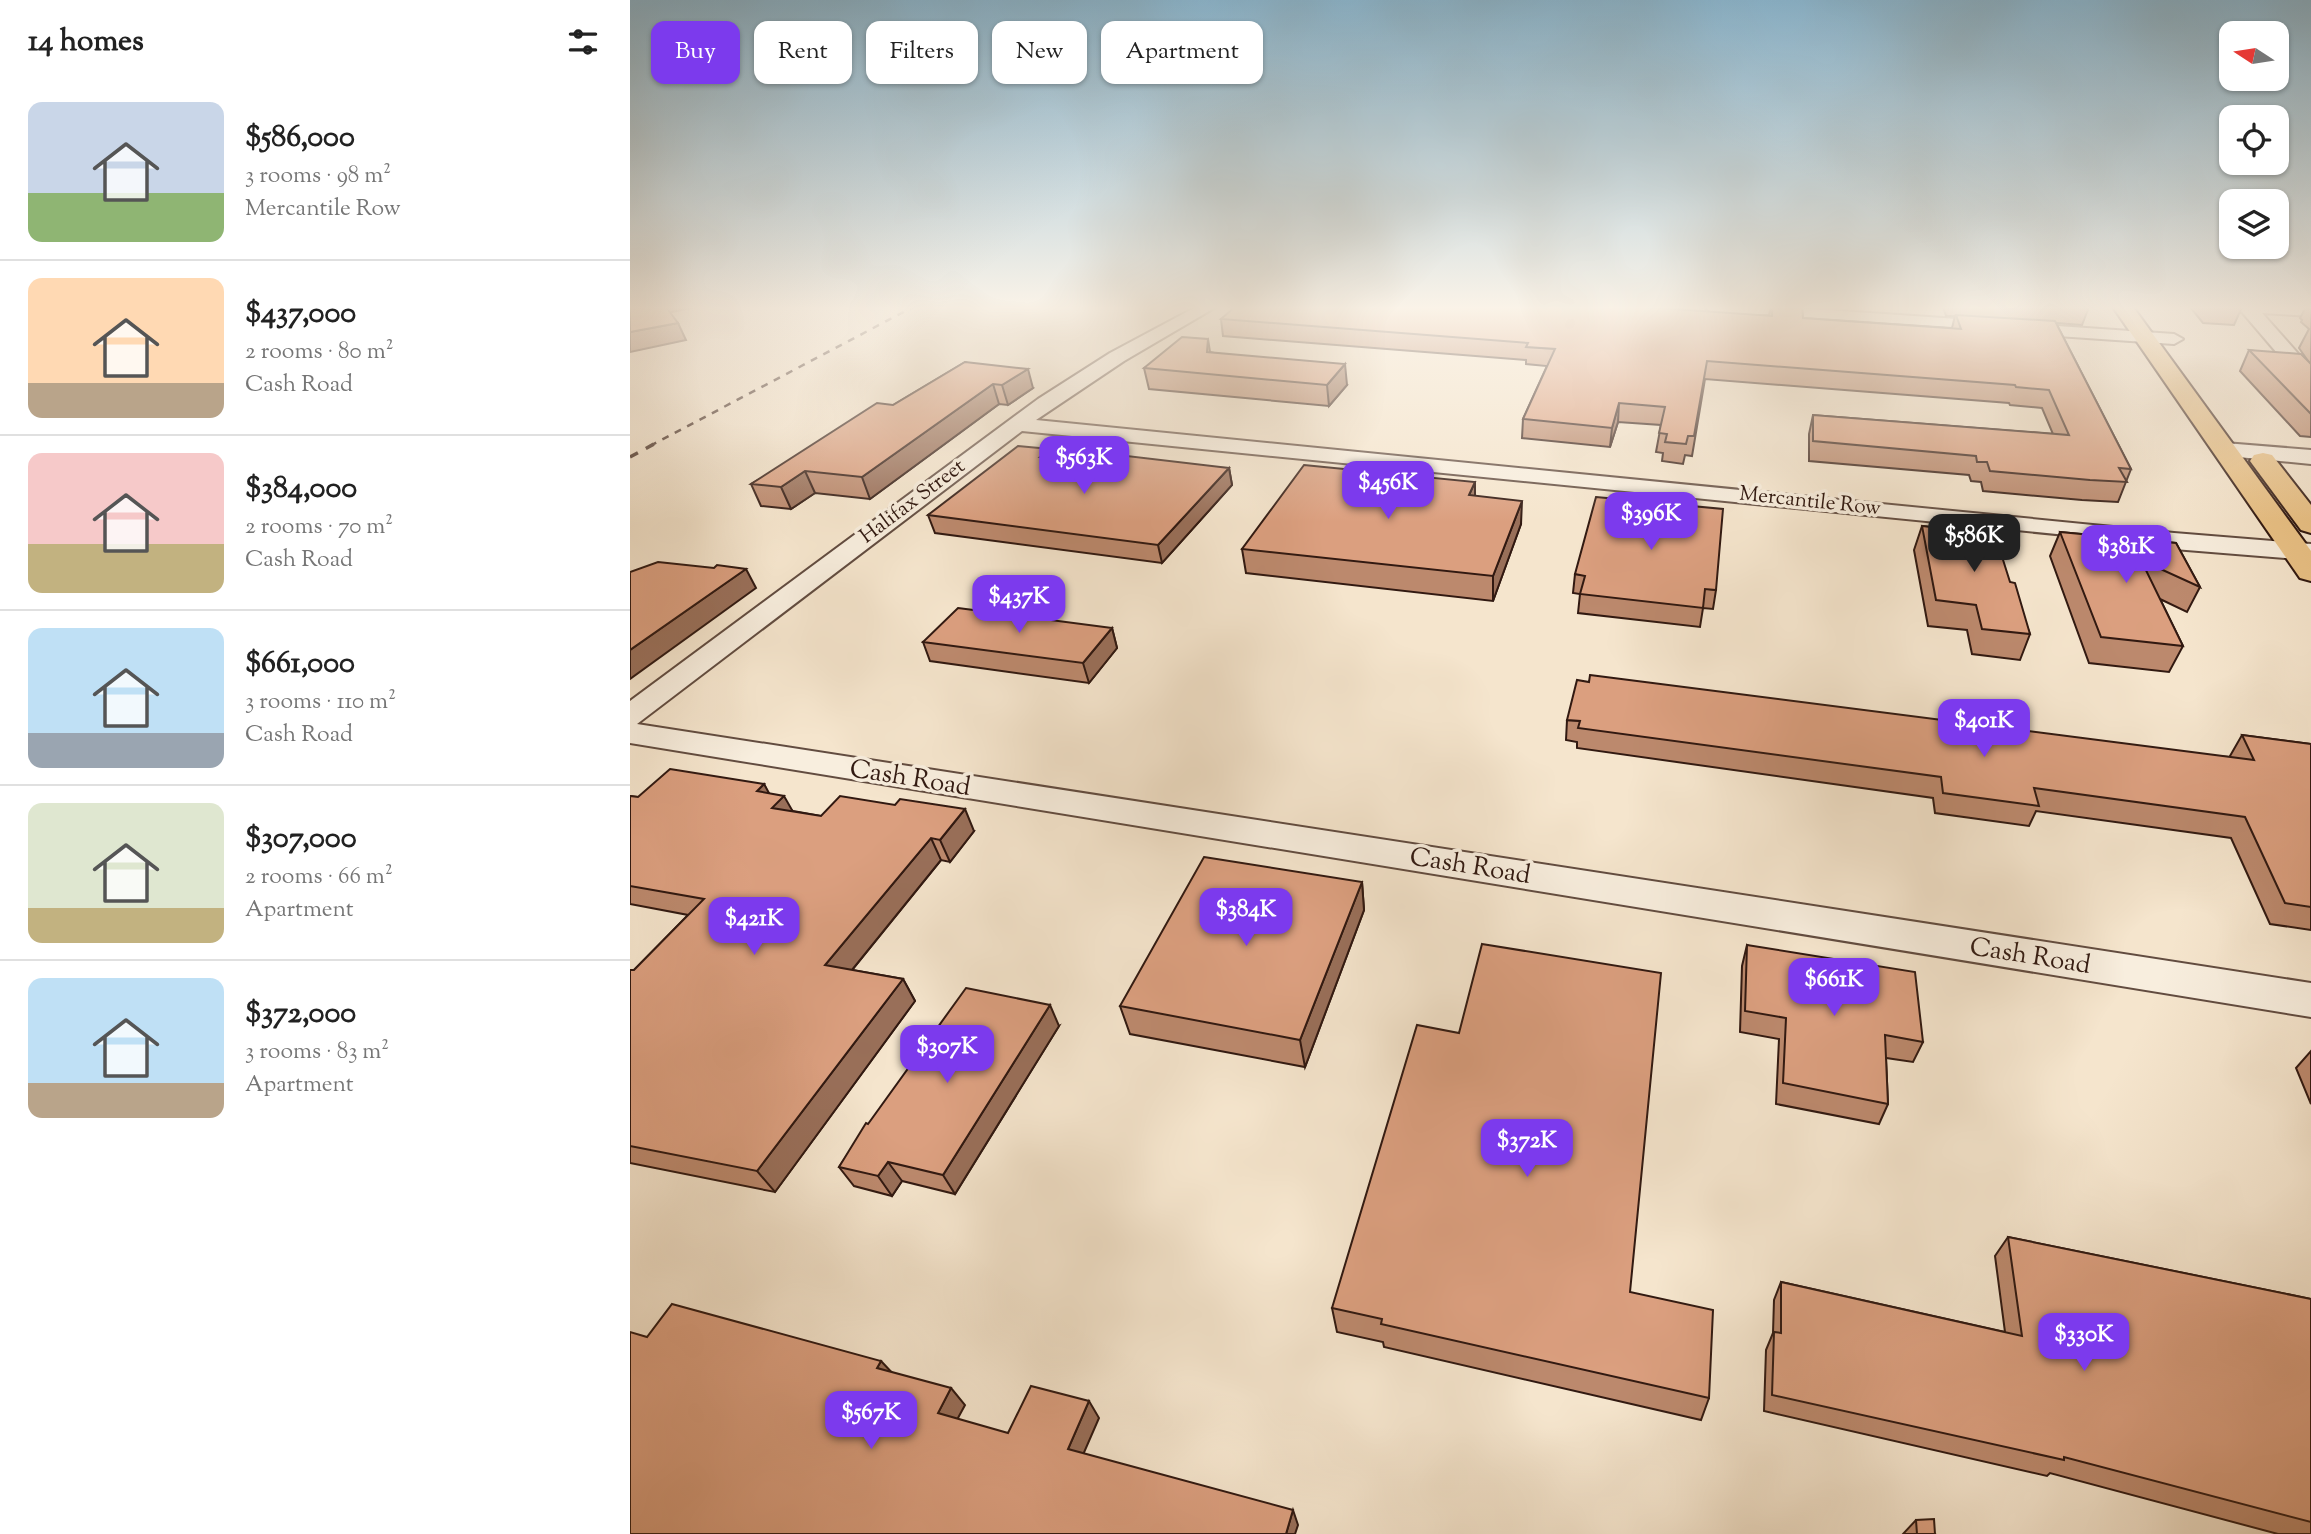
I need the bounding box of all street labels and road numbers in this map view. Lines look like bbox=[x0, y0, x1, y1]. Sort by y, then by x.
street label: Halifax Street bbox=[854, 452, 972, 552]
street label: Mercantile Row bbox=[1738, 480, 1883, 524]
street label: Cash Road bbox=[847, 751, 973, 807]
street label: Cash Road bbox=[1407, 839, 1533, 895]
street label: Cash Road bbox=[1967, 929, 2093, 985]

